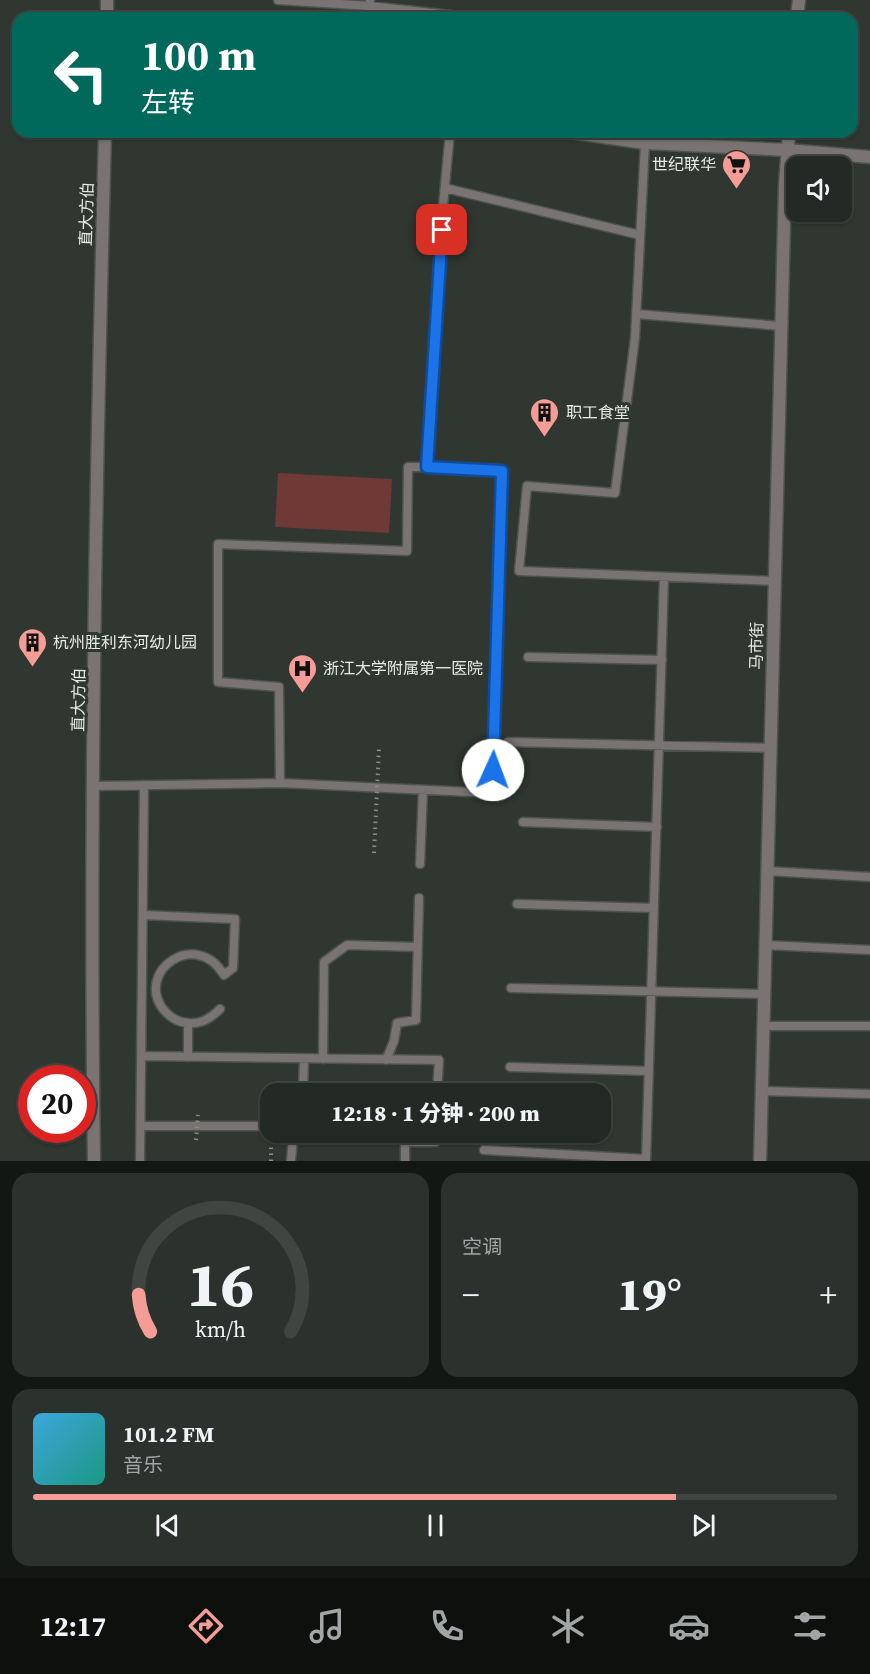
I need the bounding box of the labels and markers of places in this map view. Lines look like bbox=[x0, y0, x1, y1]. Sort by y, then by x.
supermarket icon: 世纪联华 bbox=[721, 148, 753, 190]
place label: 世纪联华 bbox=[652, 153, 716, 175]
pin bbox=[416, 204, 467, 255]
building icon: 职工食堂 bbox=[529, 396, 561, 438]
place label: 职工食堂 bbox=[566, 401, 630, 423]
building icon: 杭州胜利东河幼儿园 bbox=[16, 626, 48, 668]
place label: 杭州胜利东河幼儿园 bbox=[53, 631, 197, 653]
hospital icon: 浙江大学附属第一医院 bbox=[286, 652, 318, 694]
place label: 浙江大学附属第一医院 bbox=[323, 657, 483, 679]

